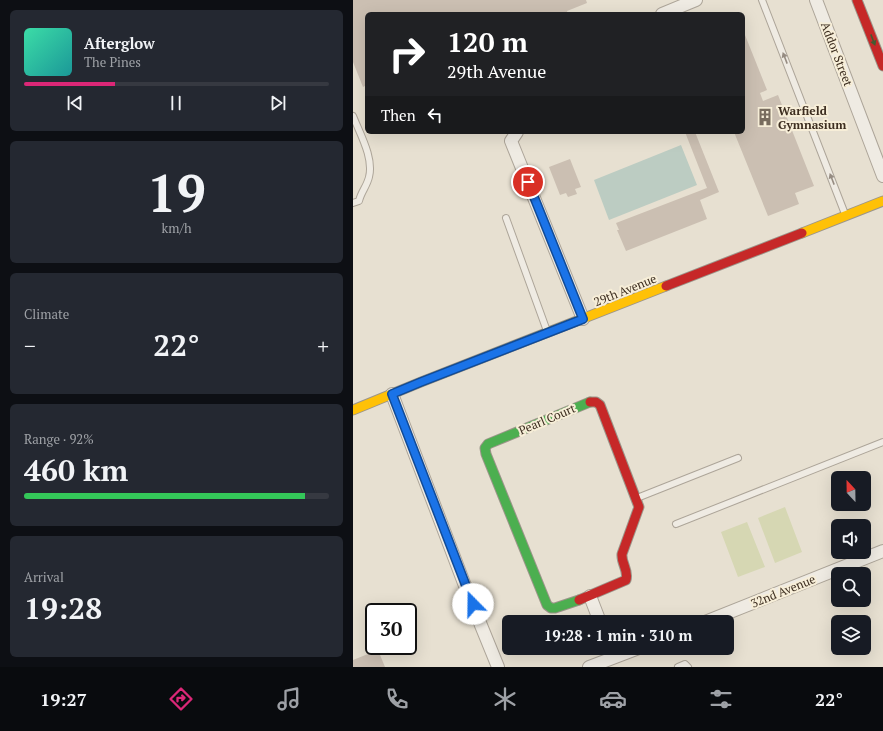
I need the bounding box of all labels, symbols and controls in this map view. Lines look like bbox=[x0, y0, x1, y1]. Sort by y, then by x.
street label: Addor Street bbox=[818, 20, 856, 89]
text: 120 m bbox=[447, 23, 528, 60]
icon: right bbox=[381, 28, 433, 80]
text: Afterglow bbox=[84, 33, 155, 53]
one-way arrow bbox=[870, 35, 876, 47]
one-way arrow bbox=[781, 51, 787, 63]
text: The Pines bbox=[84, 53, 141, 71]
text: 29th Avenue bbox=[447, 59, 546, 83]
icon: previous bbox=[64, 92, 86, 114]
icon: pause bbox=[165, 92, 187, 114]
icon: next bbox=[267, 92, 289, 114]
place label: Warfield Gymnasium bbox=[778, 103, 846, 132]
icon: left bbox=[424, 104, 446, 126]
text: Then bbox=[381, 105, 416, 125]
building icon: Warfield Gymnasium bbox=[755, 107, 775, 127]
text: 19 bbox=[147, 158, 206, 227]
pin bbox=[511, 165, 545, 199]
icon: arrive bbox=[517, 171, 539, 193]
one-way arrow bbox=[828, 172, 834, 184]
text: km/h bbox=[161, 219, 192, 237]
street label: 29th Avenue bbox=[591, 271, 659, 309]
text: Climate bbox=[24, 305, 69, 323]
text: 22° bbox=[153, 325, 200, 365]
text: − bbox=[24, 331, 36, 360]
text: + bbox=[317, 331, 329, 360]
street label: Pearl Court bbox=[516, 400, 578, 438]
text: Range · 92% bbox=[24, 430, 94, 448]
text: 460 km bbox=[24, 450, 128, 490]
north arrow bbox=[831, 471, 871, 511]
map controls bbox=[831, 471, 871, 655]
button: sound bbox=[831, 519, 871, 559]
button: search bbox=[831, 567, 871, 607]
text: Arrival bbox=[24, 568, 64, 586]
street label: 32nd Avenue bbox=[748, 571, 818, 611]
position arrow bbox=[452, 583, 494, 625]
text: 19:28 bbox=[24, 588, 102, 628]
speed limit sign: 30 bbox=[365, 603, 417, 655]
button: layers bbox=[831, 615, 871, 655]
text: 19:28 · 1 min · 310 m bbox=[544, 625, 692, 645]
icon: directions bbox=[167, 685, 195, 713]
icon: music bbox=[275, 685, 303, 713]
icon: phone bbox=[383, 685, 411, 713]
icon: climate bbox=[491, 685, 519, 713]
icon: car bbox=[599, 685, 627, 713]
icon: filters bbox=[707, 685, 735, 713]
text: 19:27 bbox=[40, 687, 87, 711]
text: 22° bbox=[815, 687, 843, 711]

